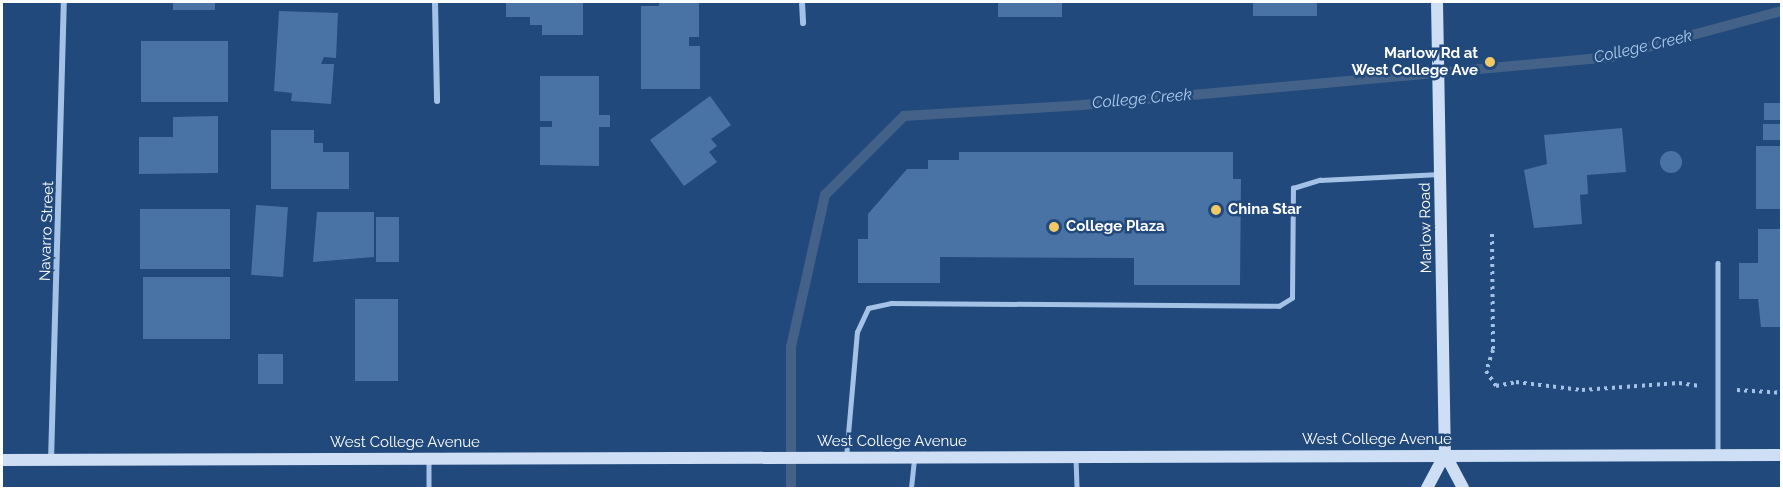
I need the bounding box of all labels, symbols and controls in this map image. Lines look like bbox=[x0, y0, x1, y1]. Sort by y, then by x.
water label: College Creek bbox=[1592, 26, 1694, 68]
place label: Marlow Rd at West College Ave bbox=[1351, 44, 1478, 79]
marker: Marlow Rd at West College Ave bbox=[1483, 55, 1497, 69]
water label: College Creek bbox=[1091, 85, 1193, 113]
street label: Navarro Street bbox=[36, 181, 58, 281]
street label: Marlow Road bbox=[1416, 182, 1436, 274]
place label: China Star bbox=[1228, 201, 1302, 219]
marker: China Star bbox=[1209, 203, 1223, 217]
place label: College Plaza bbox=[1066, 218, 1165, 236]
marker: College Plaza bbox=[1047, 220, 1061, 234]
street label: West College Avenue bbox=[1302, 431, 1452, 449]
street label: West College Avenue bbox=[817, 433, 967, 451]
street label: West College Avenue bbox=[330, 434, 480, 452]

